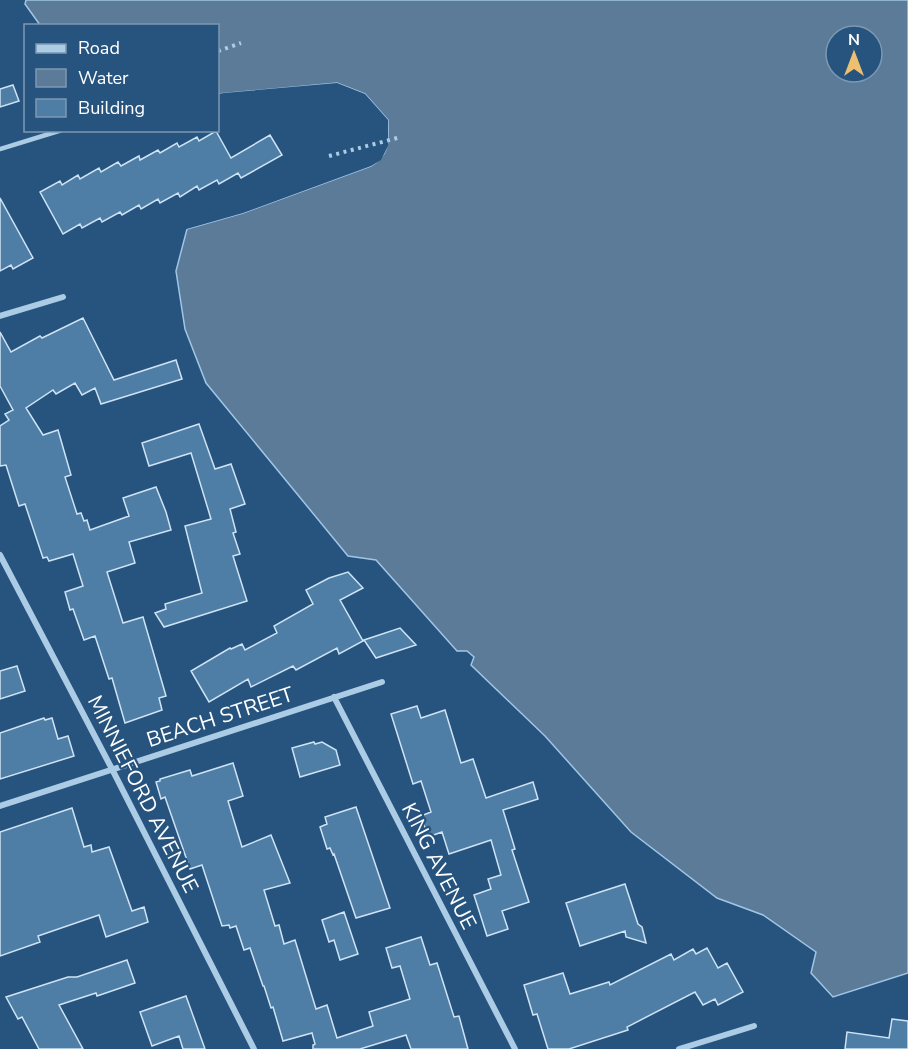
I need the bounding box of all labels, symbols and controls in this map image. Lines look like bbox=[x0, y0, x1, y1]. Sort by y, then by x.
legend bbox=[24, 24, 219, 132]
north arrow bbox=[824, 24, 884, 84]
text: N bbox=[848, 29, 860, 51]
text: Road bbox=[78, 36, 120, 60]
text: Water bbox=[78, 66, 129, 90]
text: Building bbox=[78, 96, 145, 120]
street label: BEACH STREET bbox=[143, 680, 297, 754]
street label: MINNIEFORD AVENUE bbox=[81, 690, 205, 898]
street label: KING AVENUE bbox=[395, 798, 483, 934]

